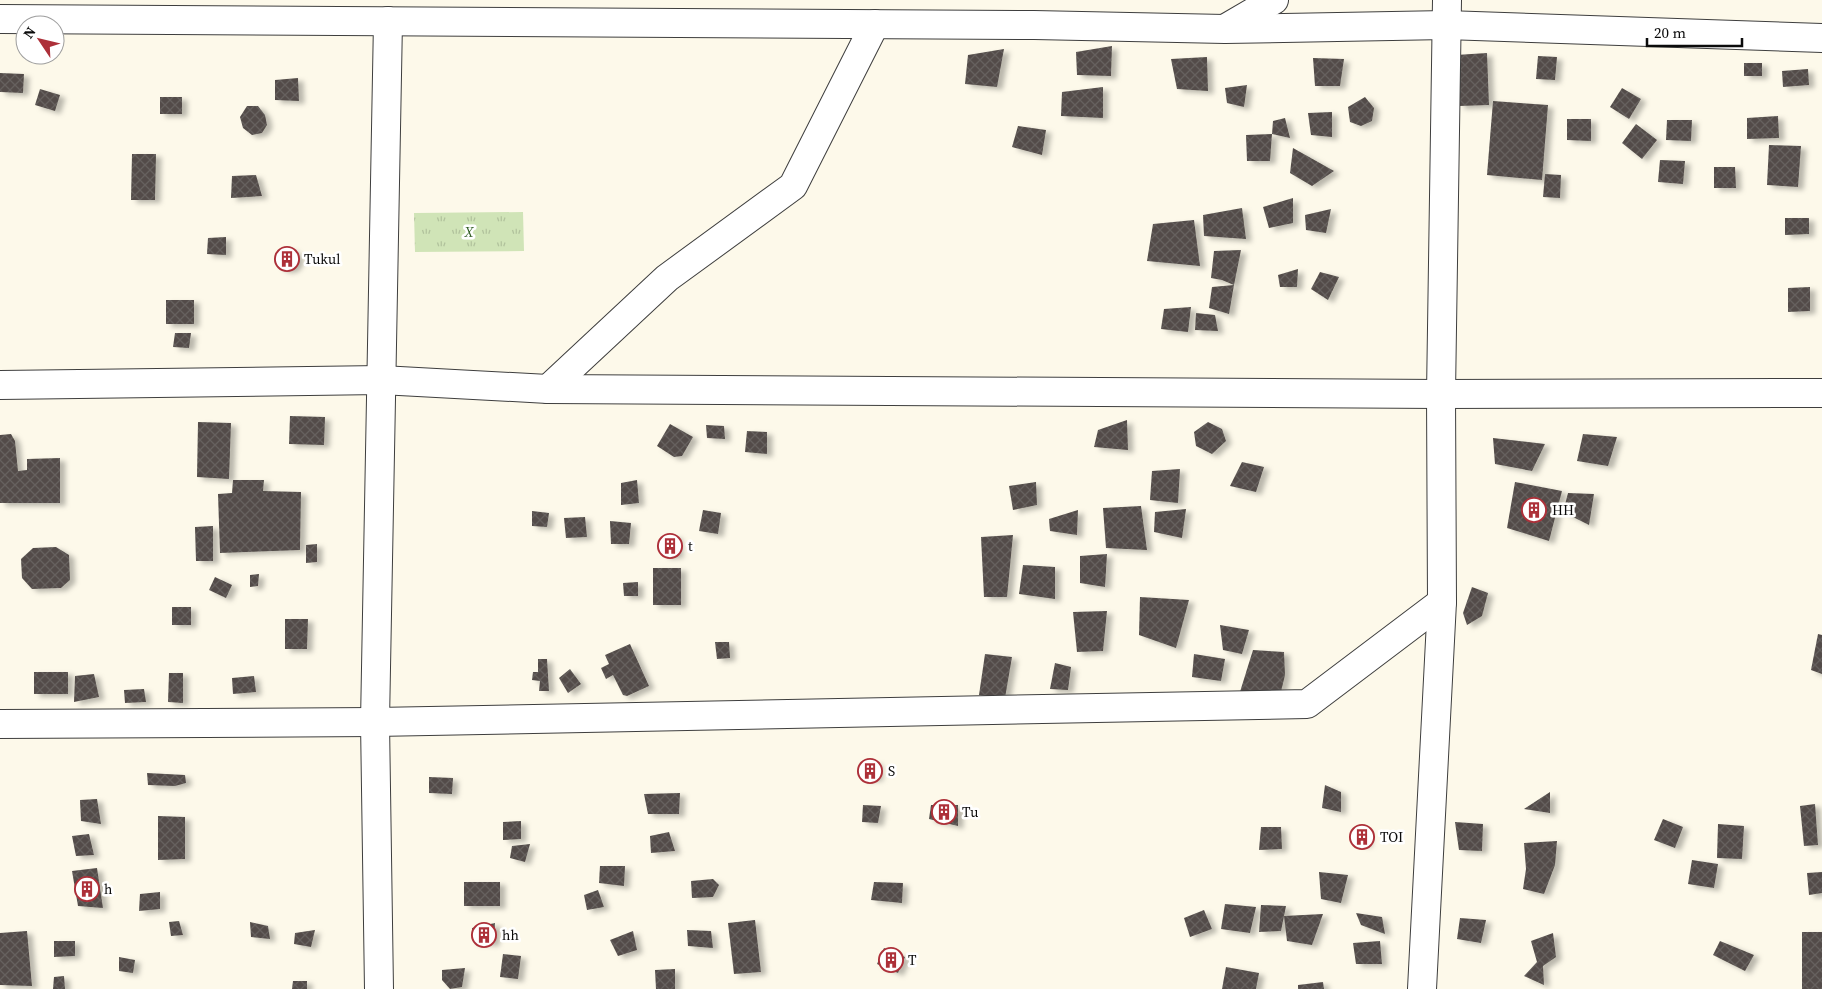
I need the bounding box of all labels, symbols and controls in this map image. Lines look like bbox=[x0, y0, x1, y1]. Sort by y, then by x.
north arrow bbox=[15, 15, 65, 65]
scale bar bbox=[1647, 15, 1742, 47]
text: 20 m bbox=[1654, 22, 1686, 43]
text: N bbox=[18, 23, 40, 42]
park label: X bbox=[463, 222, 474, 242]
building icon: Tukul bbox=[274, 246, 300, 272]
place label: Tukul bbox=[304, 249, 340, 269]
building icon: HH bbox=[1521, 497, 1547, 523]
place label: HH bbox=[1552, 500, 1574, 520]
building icon: t bbox=[657, 533, 683, 559]
place label: t bbox=[688, 536, 693, 556]
building icon: S bbox=[857, 758, 883, 784]
place label: S bbox=[888, 761, 895, 781]
building icon: Tu bbox=[931, 799, 957, 825]
place label: Tu bbox=[962, 802, 978, 822]
building icon: TOI bbox=[1349, 824, 1375, 850]
place label: TOI bbox=[1380, 827, 1403, 847]
building icon: h bbox=[74, 876, 100, 902]
place label: h bbox=[104, 879, 112, 899]
building icon: hh bbox=[471, 922, 497, 948]
place label: hh bbox=[502, 925, 519, 945]
building icon: T bbox=[878, 947, 904, 973]
place label: T bbox=[908, 950, 917, 970]

